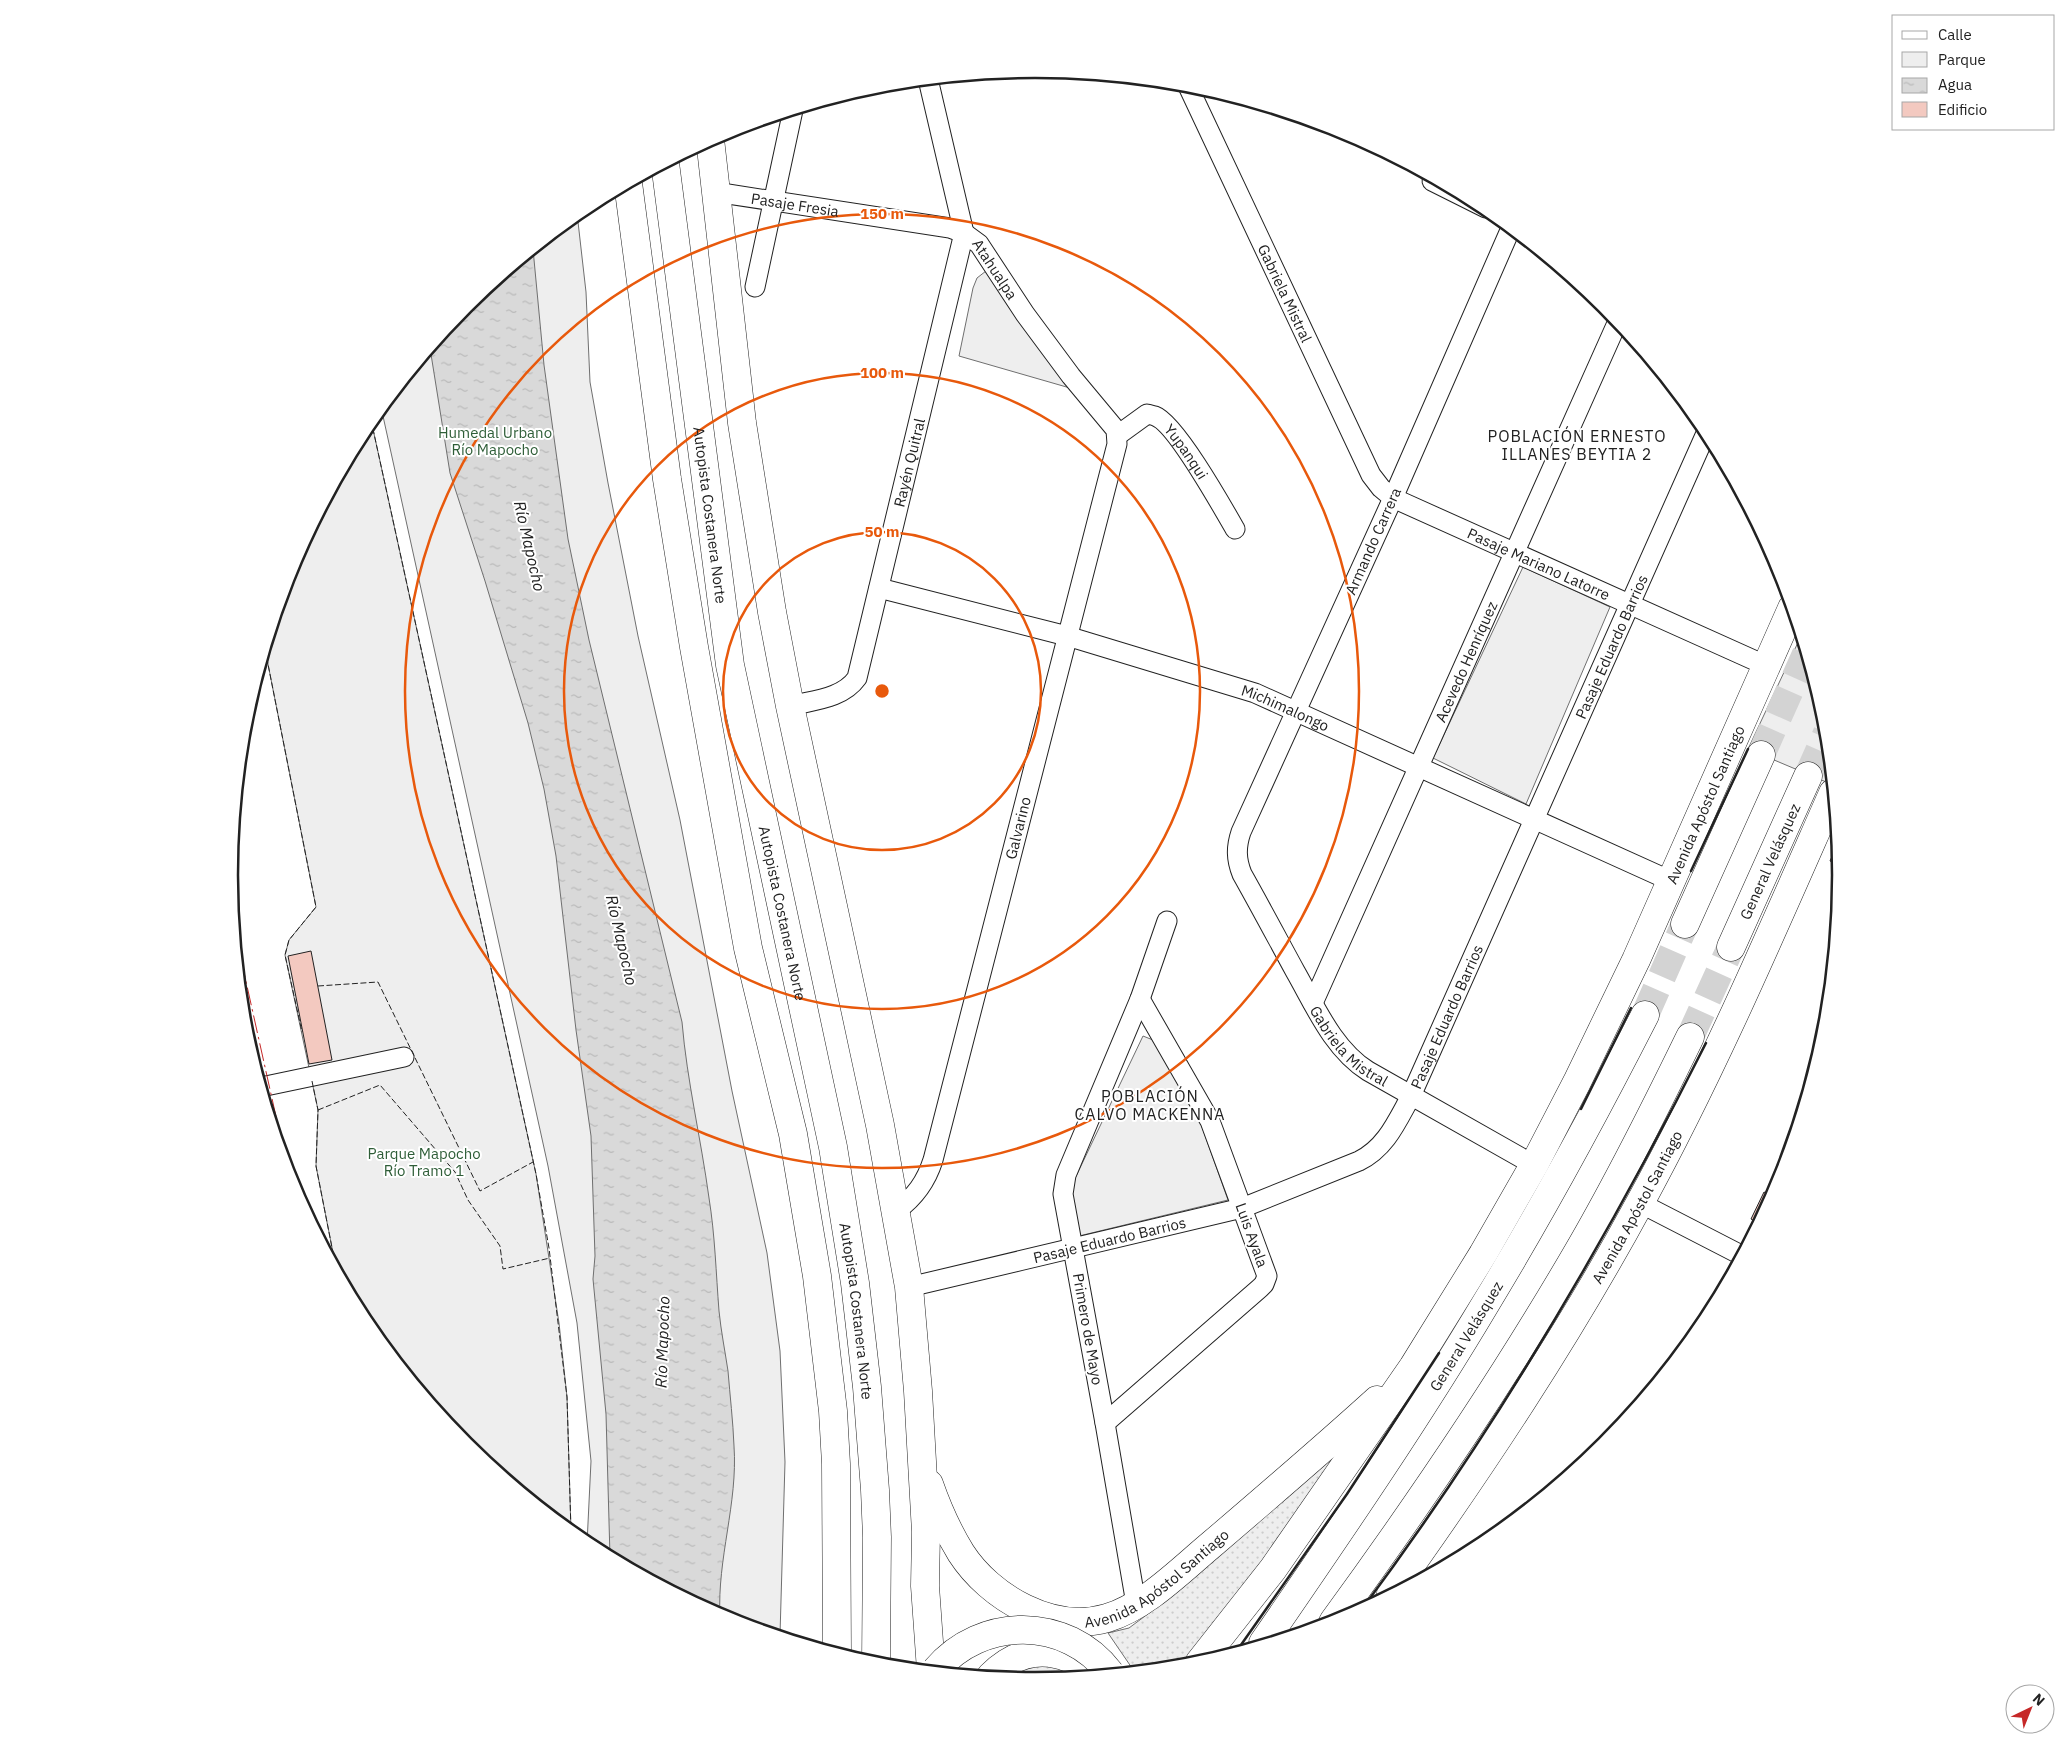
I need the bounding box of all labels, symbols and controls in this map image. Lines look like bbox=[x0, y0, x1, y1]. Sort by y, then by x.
legend bbox=[1892, 15, 2055, 130]
text: Calle bbox=[1938, 25, 1972, 44]
text: Parque bbox=[1938, 50, 1986, 69]
text: Agua bbox=[1938, 75, 1972, 94]
text: Edificio bbox=[1938, 100, 1987, 119]
street label: Pasaje Fresia bbox=[750, 188, 840, 220]
text: 150 m bbox=[860, 204, 904, 223]
street label: Atahualpa bbox=[969, 235, 1022, 303]
street label: Gabriela Mistral bbox=[1254, 241, 1317, 345]
text: 100 m bbox=[860, 363, 904, 382]
street label: Rayén Quitral bbox=[889, 416, 929, 509]
street label: Yupanqui bbox=[1161, 420, 1213, 483]
park label: Humedal Urbano Río Mapocho bbox=[438, 423, 552, 459]
street label: Autopista Costanera Norte bbox=[690, 425, 731, 605]
district label: POBLACIÓN ERNESTO ILLANES BEYTIA 2 bbox=[1487, 425, 1667, 464]
street label: Armando Carrera bbox=[1341, 484, 1405, 598]
water label: Río Mapocho bbox=[510, 499, 550, 593]
text: 50 m bbox=[865, 522, 899, 541]
street label: Pasaje Mariano Latorre bbox=[1465, 523, 1613, 604]
street label: Pasaje Eduardo Barrios bbox=[1571, 571, 1651, 722]
street label: Acevedo Henríquez bbox=[1430, 598, 1501, 725]
street label: Michimalongo bbox=[1239, 680, 1332, 735]
centre of rings bbox=[873, 682, 891, 700]
street label: Avenida Apóstol Santiago bbox=[1662, 722, 1748, 887]
street label: Galvarino bbox=[1001, 795, 1035, 861]
street label: General Velásquez bbox=[1735, 800, 1804, 922]
street label: Autopista Costanera Norte bbox=[755, 824, 811, 1002]
water label: Río Mapocho bbox=[602, 893, 642, 987]
street label: Pasaje Eduardo Barrios bbox=[1406, 941, 1487, 1092]
street label: Gabriela Mistral bbox=[1306, 1002, 1392, 1090]
district label: POBLACIÓN CALVO MACKENNA bbox=[1074, 1085, 1226, 1124]
street label: Avenida Apóstol Santiago bbox=[1587, 1127, 1686, 1287]
park label: Parque Mapocho Río Tramo 1 bbox=[367, 1144, 481, 1180]
street label: Luis Ayala bbox=[1232, 1200, 1272, 1270]
street label: Pasaje Eduardo Barrios bbox=[1031, 1212, 1188, 1267]
street label: Autopista Costanera Norte bbox=[836, 1221, 877, 1400]
street label: Primero de Mayo bbox=[1069, 1272, 1107, 1386]
street label: General Velásquez bbox=[1425, 1278, 1507, 1394]
water label: Río Mapocho bbox=[650, 1295, 674, 1388]
street label: Avenida Apóstol Santiago bbox=[1084, 1525, 1232, 1631]
north arrow bbox=[2005, 1684, 2055, 1734]
text: N bbox=[2029, 1689, 2049, 1710]

